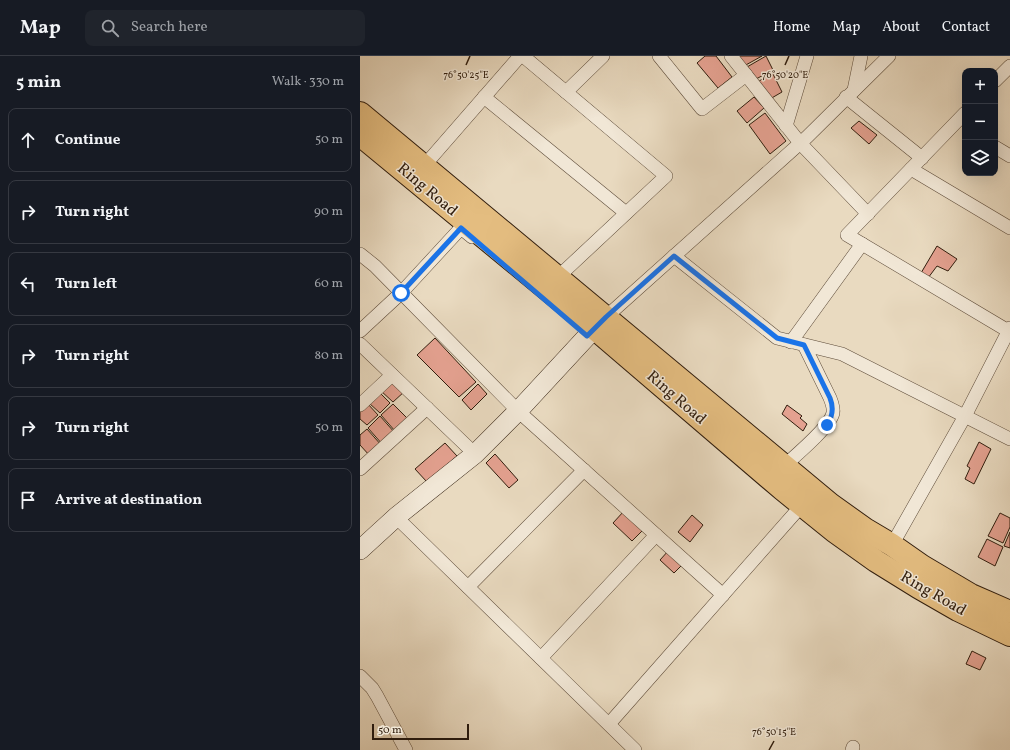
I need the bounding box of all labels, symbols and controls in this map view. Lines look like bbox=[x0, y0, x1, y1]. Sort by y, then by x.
search box bbox=[85, 10, 365, 46]
text: Map bbox=[20, 15, 61, 41]
icon: search bbox=[99, 17, 121, 39]
text: Search here bbox=[131, 17, 208, 38]
text: Home bbox=[773, 18, 810, 37]
text: Map bbox=[832, 18, 860, 37]
text: About bbox=[882, 18, 920, 37]
text: Contact bbox=[942, 18, 990, 37]
text: 76°50'25"E bbox=[443, 68, 489, 82]
text: 76°50'20"E bbox=[762, 68, 808, 82]
map controls bbox=[962, 68, 998, 176]
button: + bbox=[962, 68, 998, 104]
text: 5 min bbox=[16, 71, 61, 94]
text: Walk · 330 m bbox=[272, 73, 344, 91]
button: − bbox=[962, 104, 998, 140]
icon: ahead bbox=[17, 129, 39, 151]
text: Continue bbox=[55, 130, 120, 151]
text: 50 m bbox=[315, 131, 343, 149]
button: layers bbox=[962, 140, 998, 176]
street label: Ring Road bbox=[392, 158, 462, 222]
icon: right bbox=[17, 201, 39, 223]
text: Turn right bbox=[55, 202, 129, 223]
text: 90 m bbox=[314, 203, 343, 221]
icon: left bbox=[17, 273, 39, 295]
text: Turn left bbox=[55, 274, 117, 295]
text: 60 m bbox=[315, 275, 343, 293]
route start bbox=[392, 284, 410, 302]
icon: right bbox=[17, 345, 39, 367]
text: Turn right bbox=[55, 346, 129, 367]
text: 80 m bbox=[314, 347, 343, 365]
street label: Ring Road bbox=[641, 366, 711, 430]
route end bbox=[818, 416, 836, 434]
icon: right bbox=[17, 417, 39, 439]
text: Turn right bbox=[55, 418, 129, 439]
text: 50 m bbox=[315, 419, 343, 437]
icon: arrive bbox=[17, 489, 39, 511]
text: Arrive at destination bbox=[55, 490, 202, 511]
street label: Ring Road bbox=[896, 566, 970, 622]
scale bar bbox=[372, 722, 469, 741]
text: 50 m bbox=[378, 723, 402, 738]
text: 76°50'15"E bbox=[752, 725, 796, 739]

